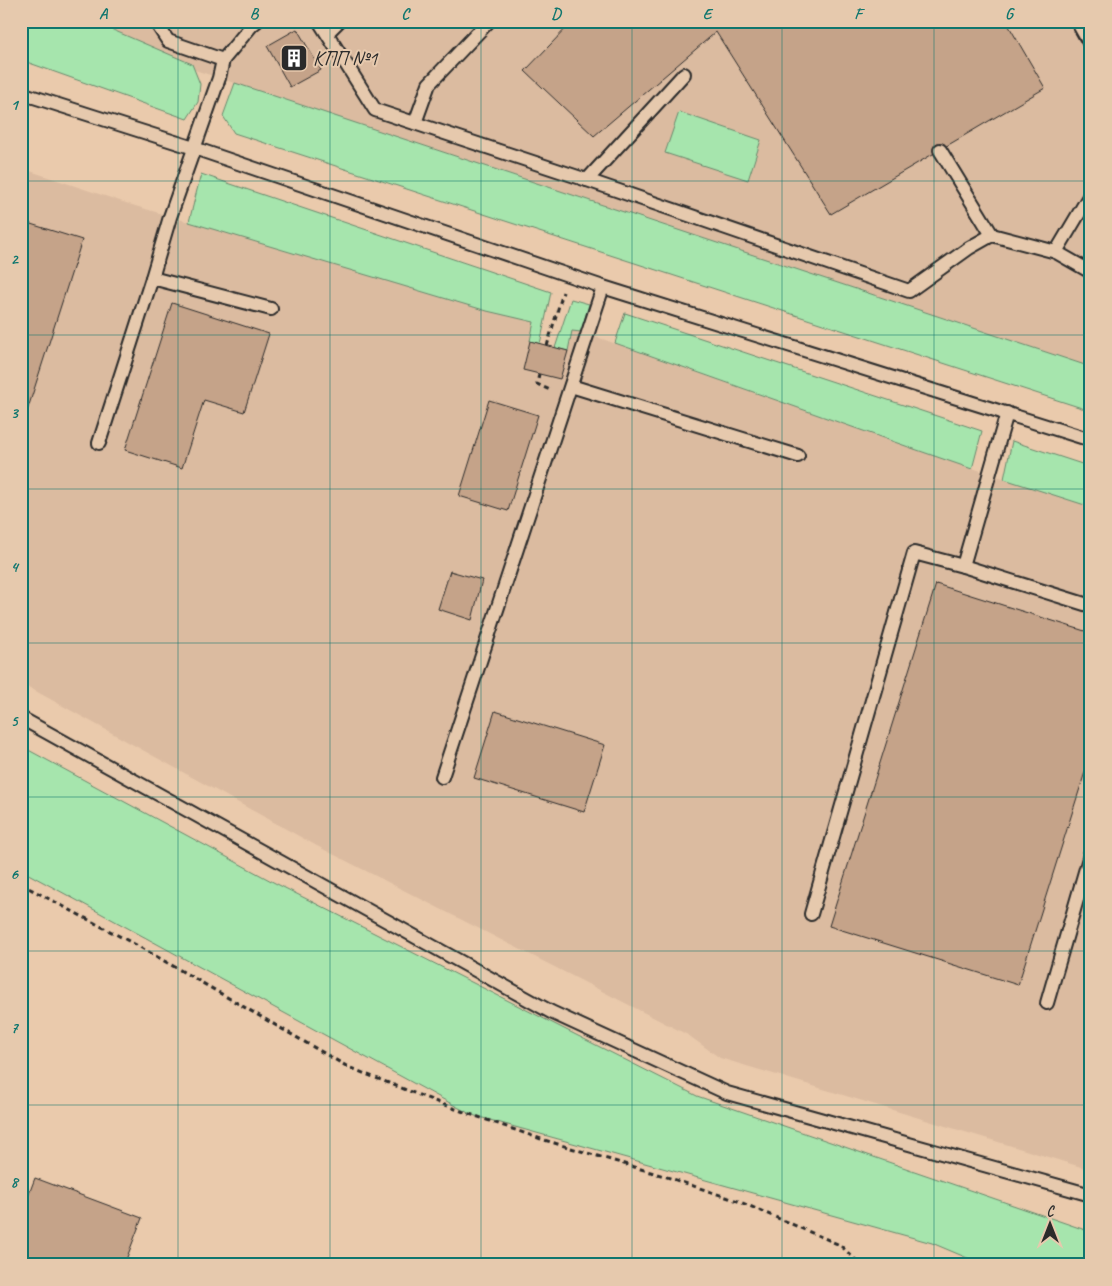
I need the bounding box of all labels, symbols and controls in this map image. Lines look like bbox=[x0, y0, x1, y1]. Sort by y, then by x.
text: A bbox=[99, 4, 109, 24]
text: B bbox=[250, 4, 260, 24]
text: C bbox=[401, 4, 411, 24]
text: D bbox=[551, 4, 562, 24]
text: E bbox=[703, 4, 714, 24]
text: F bbox=[854, 4, 865, 24]
text: G bbox=[1005, 4, 1015, 24]
building icon: КПП №1 bbox=[279, 43, 309, 73]
place label: КПП №1 bbox=[313, 46, 378, 71]
text: 1 bbox=[10, 95, 19, 115]
text: 2 bbox=[10, 249, 19, 269]
text: 3 bbox=[10, 403, 19, 423]
text: 4 bbox=[10, 557, 19, 577]
text: 5 bbox=[11, 711, 20, 731]
text: 6 bbox=[10, 864, 19, 884]
text: 7 bbox=[10, 1018, 19, 1038]
text: 8 bbox=[10, 1172, 19, 1192]
north arrow bbox=[1024, 1198, 1074, 1248]
text: С bbox=[1047, 1203, 1056, 1220]

